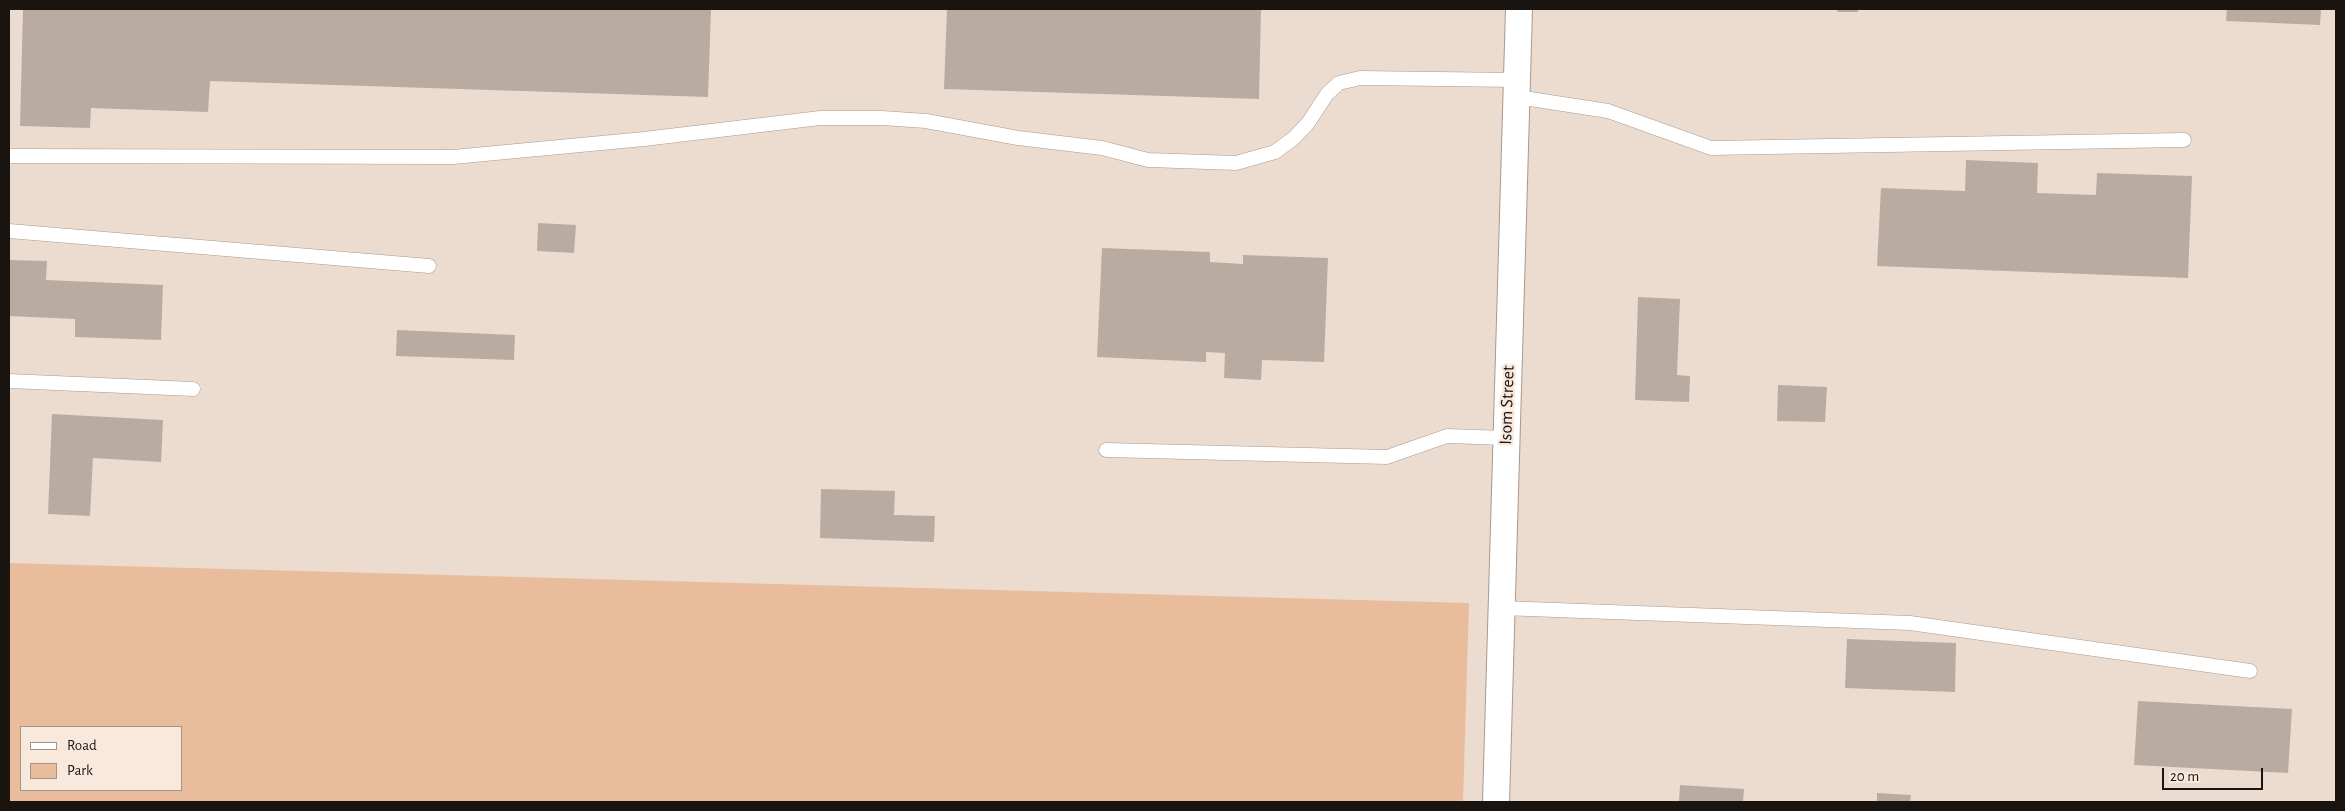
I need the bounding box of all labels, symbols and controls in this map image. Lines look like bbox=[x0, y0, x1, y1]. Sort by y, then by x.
street label: Isom Street bbox=[1495, 365, 1519, 445]
legend bbox=[20, 726, 182, 791]
text: Road bbox=[67, 738, 97, 753]
scale bar bbox=[2165, 758, 2266, 790]
text: Park bbox=[67, 763, 93, 778]
text: 20 m bbox=[2170, 769, 2199, 784]

